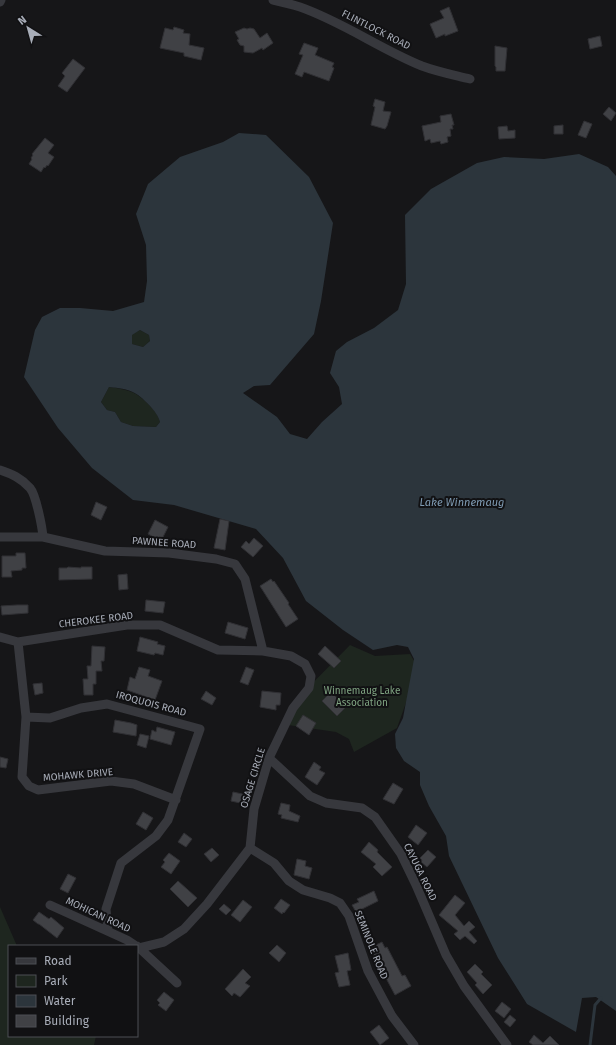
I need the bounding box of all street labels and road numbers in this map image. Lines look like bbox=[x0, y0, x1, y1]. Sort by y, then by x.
street label: FLINTLOCK ROAD bbox=[340, 8, 412, 52]
street label: PAWNEE ROAD bbox=[131, 535, 197, 551]
street label: CHEROKEE ROAD bbox=[58, 609, 134, 631]
street label: IROQUOIS ROAD bbox=[115, 689, 187, 719]
street label: OSAGE CIRCLE bbox=[238, 746, 268, 810]
street label: MOHAWK DRIVE bbox=[42, 766, 114, 784]
street label: CAYUGA ROAD bbox=[401, 841, 439, 903]
street label: MOHICAN ROAD bbox=[64, 895, 132, 935]
street label: SEMINOLE ROAD bbox=[352, 909, 390, 981]

